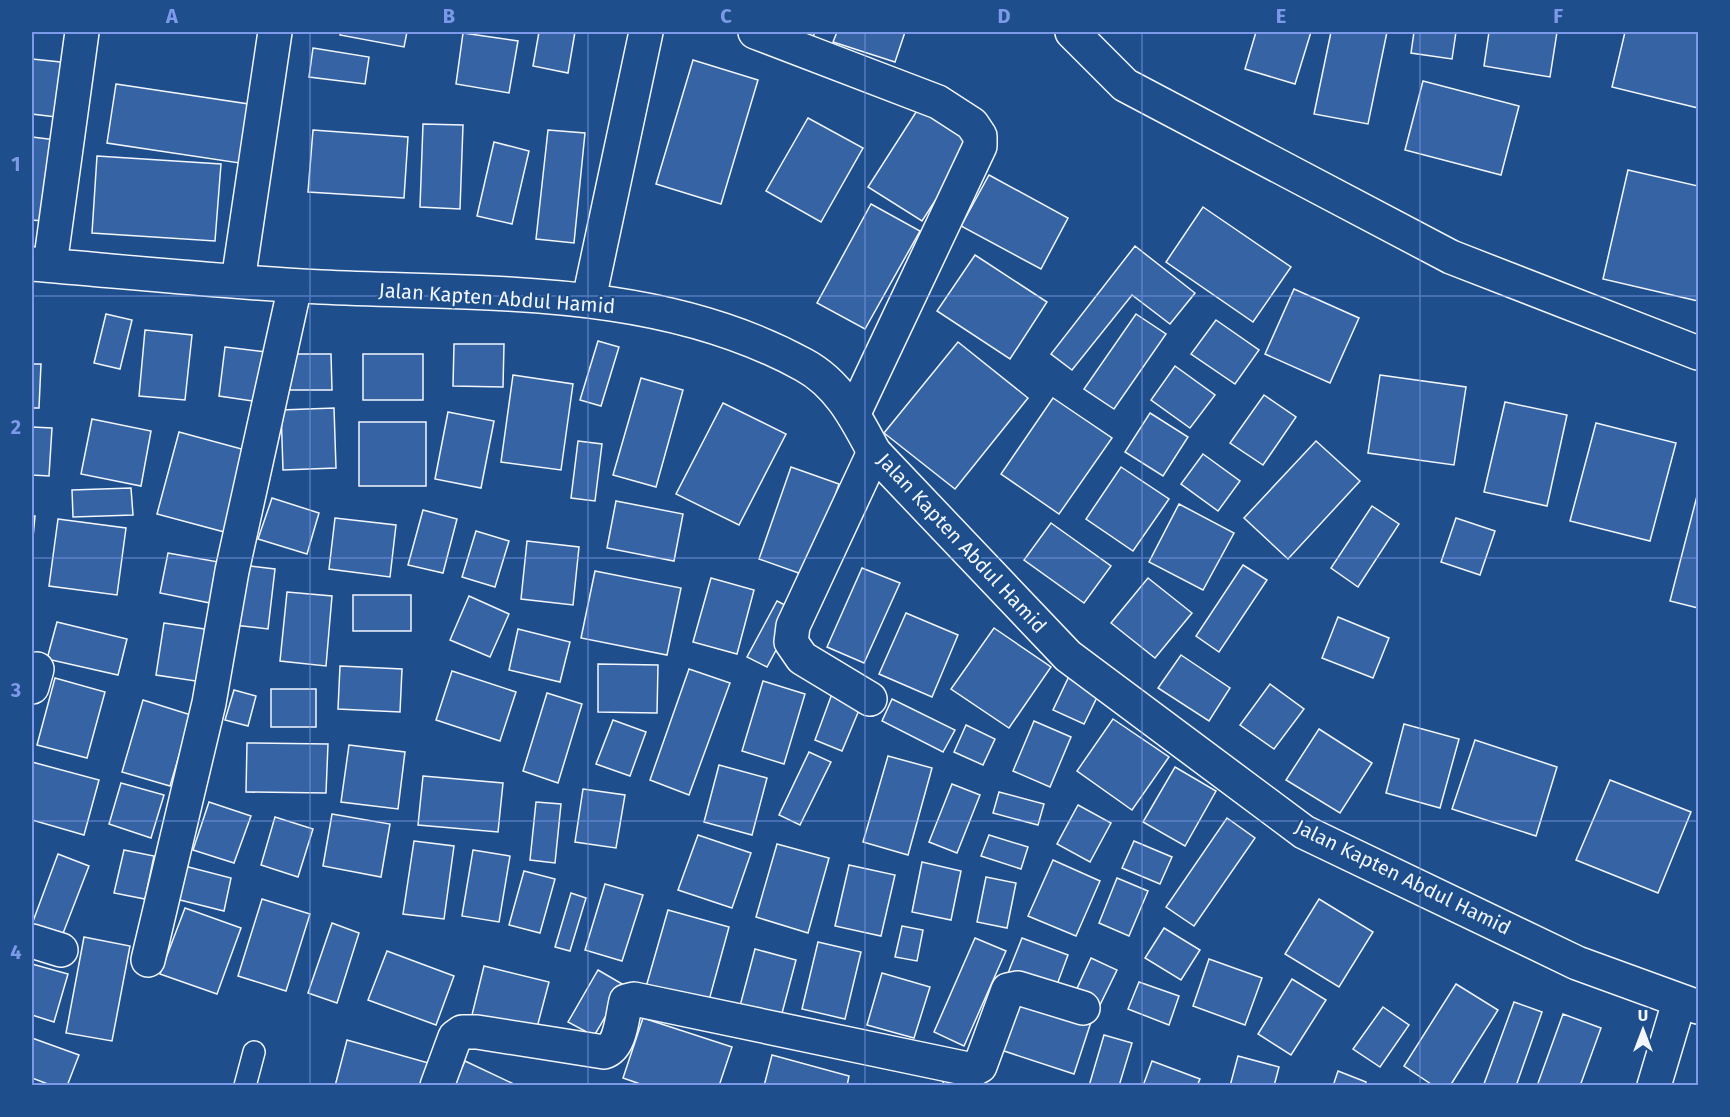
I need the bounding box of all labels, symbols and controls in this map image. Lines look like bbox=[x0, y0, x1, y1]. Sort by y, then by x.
text: A bbox=[165, 4, 179, 28]
text: B bbox=[443, 4, 455, 28]
text: C bbox=[720, 4, 732, 28]
text: D bbox=[997, 4, 1011, 28]
text: E bbox=[1276, 4, 1286, 28]
text: F bbox=[1553, 4, 1563, 28]
text: 1 bbox=[11, 152, 21, 176]
street label: Jalan Kapten Abdul Hamid bbox=[378, 278, 616, 318]
text: 2 bbox=[11, 415, 21, 439]
street label: Jalan Kapten Abdul Hamid bbox=[872, 448, 1052, 638]
text: 3 bbox=[10, 678, 21, 702]
street label: Jalan Kapten Abdul Hamid bbox=[1291, 814, 1515, 940]
text: 4 bbox=[10, 940, 22, 964]
north arrow bbox=[1613, 1000, 1673, 1060]
text: U bbox=[1638, 1006, 1648, 1025]

